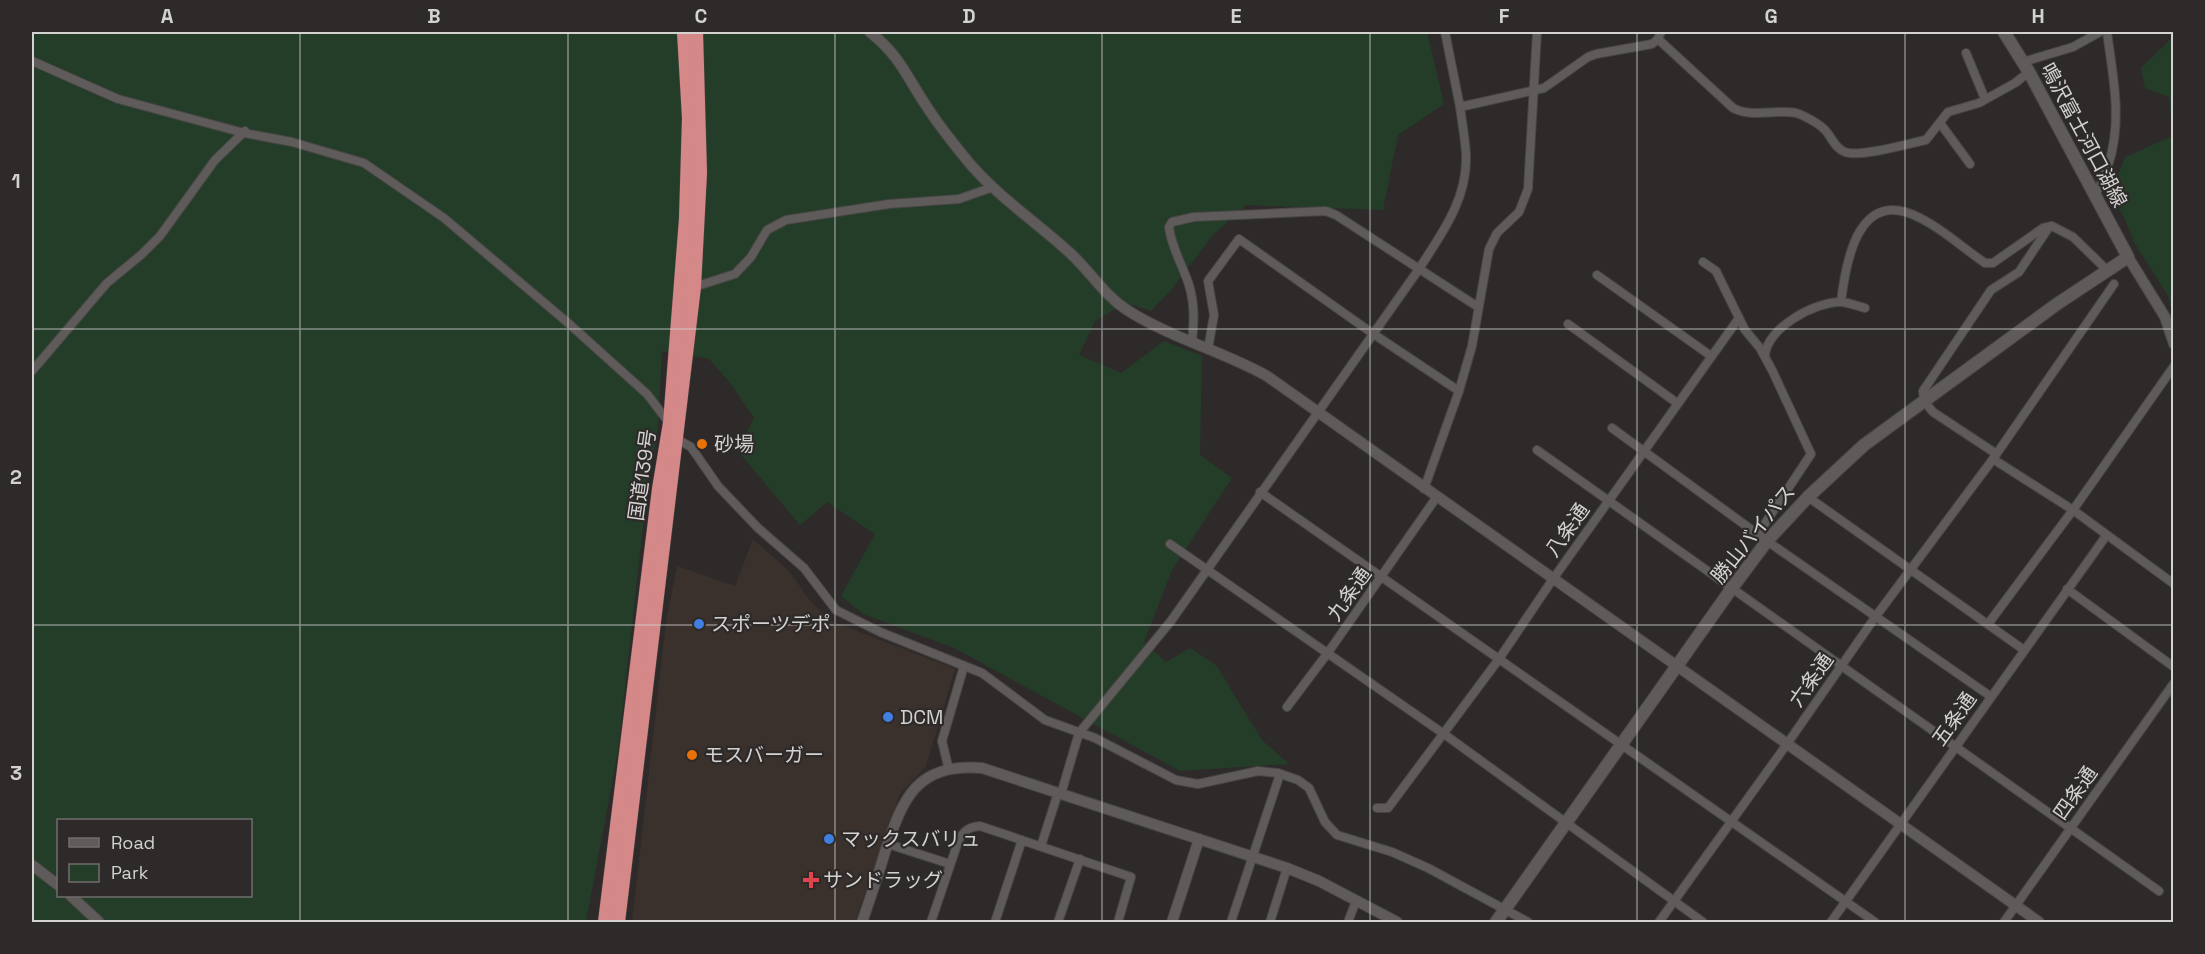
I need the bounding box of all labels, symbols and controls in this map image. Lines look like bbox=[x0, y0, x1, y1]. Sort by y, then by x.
text: A bbox=[161, 3, 174, 29]
text: B bbox=[427, 3, 441, 29]
text: C bbox=[695, 3, 708, 29]
text: D bbox=[962, 3, 976, 29]
text: E bbox=[1230, 3, 1242, 29]
text: F bbox=[1499, 3, 1510, 29]
text: G bbox=[1764, 3, 1778, 29]
text: H bbox=[2031, 3, 2045, 29]
street label: 鳴沢富士河口湖線 bbox=[2035, 58, 2133, 212]
text: 1 bbox=[11, 168, 21, 194]
street label: 国道139号 bbox=[623, 427, 661, 523]
place label: 砂場 bbox=[714, 431, 754, 457]
marker: 砂場 bbox=[695, 437, 709, 451]
text: 2 bbox=[10, 464, 22, 490]
street label: 勝山バイパス bbox=[1705, 479, 1801, 589]
street label: 八条通 bbox=[1539, 498, 1595, 562]
street label: 九条通 bbox=[1321, 562, 1377, 626]
place label: スポーツデポ bbox=[711, 611, 831, 637]
marker: スポーツデポ bbox=[692, 617, 706, 631]
street label: 六条通 bbox=[1783, 648, 1839, 712]
street label: 五条通 bbox=[1926, 687, 1982, 751]
place label: DCM bbox=[900, 704, 943, 730]
marker: DCM bbox=[881, 710, 895, 724]
place label: モスバーガー bbox=[704, 742, 824, 768]
marker: モスバーガー bbox=[685, 748, 699, 762]
text: 3 bbox=[10, 760, 22, 786]
street label: 四条通 bbox=[2047, 761, 2103, 825]
legend bbox=[57, 819, 252, 897]
place label: マックスバリュ bbox=[841, 826, 980, 852]
text: Road bbox=[111, 831, 155, 854]
marker: マックスバリュ bbox=[822, 832, 836, 846]
text: Park bbox=[111, 861, 149, 884]
place label: サンドラッグ bbox=[823, 867, 943, 893]
marker: サンドラッグ bbox=[804, 873, 818, 887]

